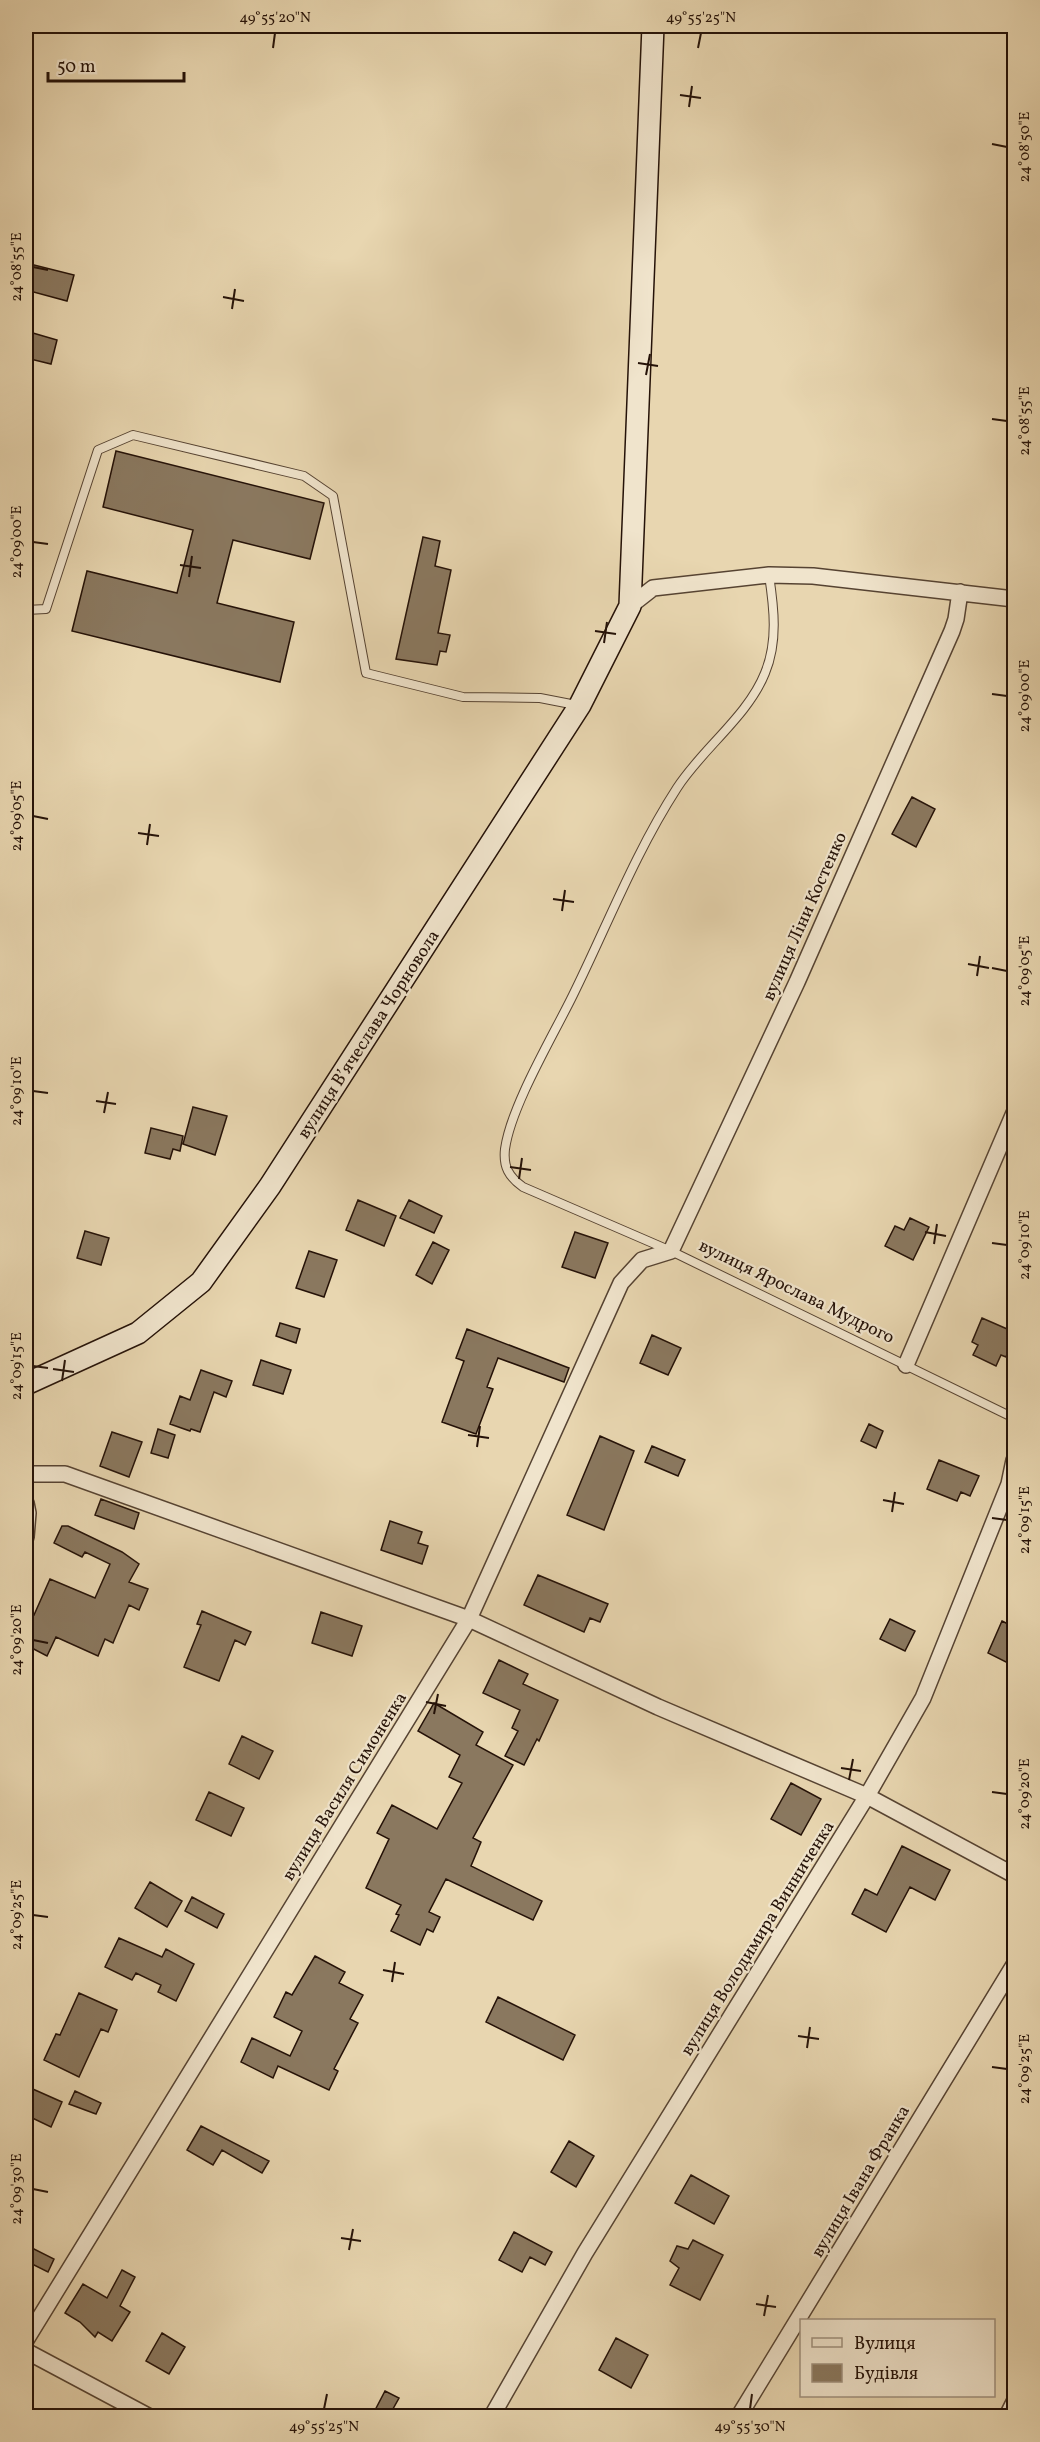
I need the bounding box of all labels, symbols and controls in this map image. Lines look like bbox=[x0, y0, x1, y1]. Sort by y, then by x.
text: 49°55'20"N bbox=[239, 8, 311, 29]
text: 49°55'25"N bbox=[666, 8, 736, 29]
scale bar bbox=[48, 45, 184, 83]
text: 50 m bbox=[57, 55, 96, 80]
text: 24°08'50"E bbox=[1015, 112, 1036, 182]
text: 24°08'55"E bbox=[7, 232, 28, 302]
text: 24°08'55"E bbox=[1015, 386, 1036, 456]
text: 24°09'00"E bbox=[7, 506, 28, 578]
text: 24°09'00"E bbox=[1015, 660, 1036, 732]
text: 24°09'05"E bbox=[7, 781, 28, 851]
street label: вулиця Ліни Костенко bbox=[757, 828, 854, 1005]
street label: вулиця Вʼячеслава Чорновола bbox=[292, 925, 446, 1144]
text: 24°09'05"E bbox=[1015, 936, 1036, 1006]
text: 24°09'10"E bbox=[7, 1056, 28, 1126]
text: 24°09'10"E bbox=[1015, 1210, 1036, 1280]
street label: вулиця Ярослава Мудрого bbox=[694, 1234, 898, 1351]
text: 24°09'15"E bbox=[7, 1332, 28, 1400]
text: 24°09'15"E bbox=[1015, 1486, 1036, 1554]
text: 24°09'20"E bbox=[7, 1604, 28, 1676]
street label: вулиця Василя Симоненка bbox=[277, 1688, 414, 1886]
text: 24°09'20"E bbox=[1015, 1758, 1036, 1830]
street label: вулиця Володимира Винниченка bbox=[675, 1816, 841, 2061]
text: 24°09'25"E bbox=[7, 1880, 28, 1950]
text: 24°09'25"E bbox=[1015, 2034, 1036, 2104]
street label: вулиця Івана Франка bbox=[806, 2101, 917, 2263]
text: 24°09'30"E bbox=[7, 2153, 28, 2225]
legend bbox=[800, 2319, 995, 2397]
text: Вулиця bbox=[854, 2332, 916, 2357]
text: Будівля bbox=[854, 2362, 918, 2387]
text: 49°55'25"N bbox=[289, 2417, 359, 2438]
text: 49°55'30"N bbox=[714, 2417, 786, 2438]

